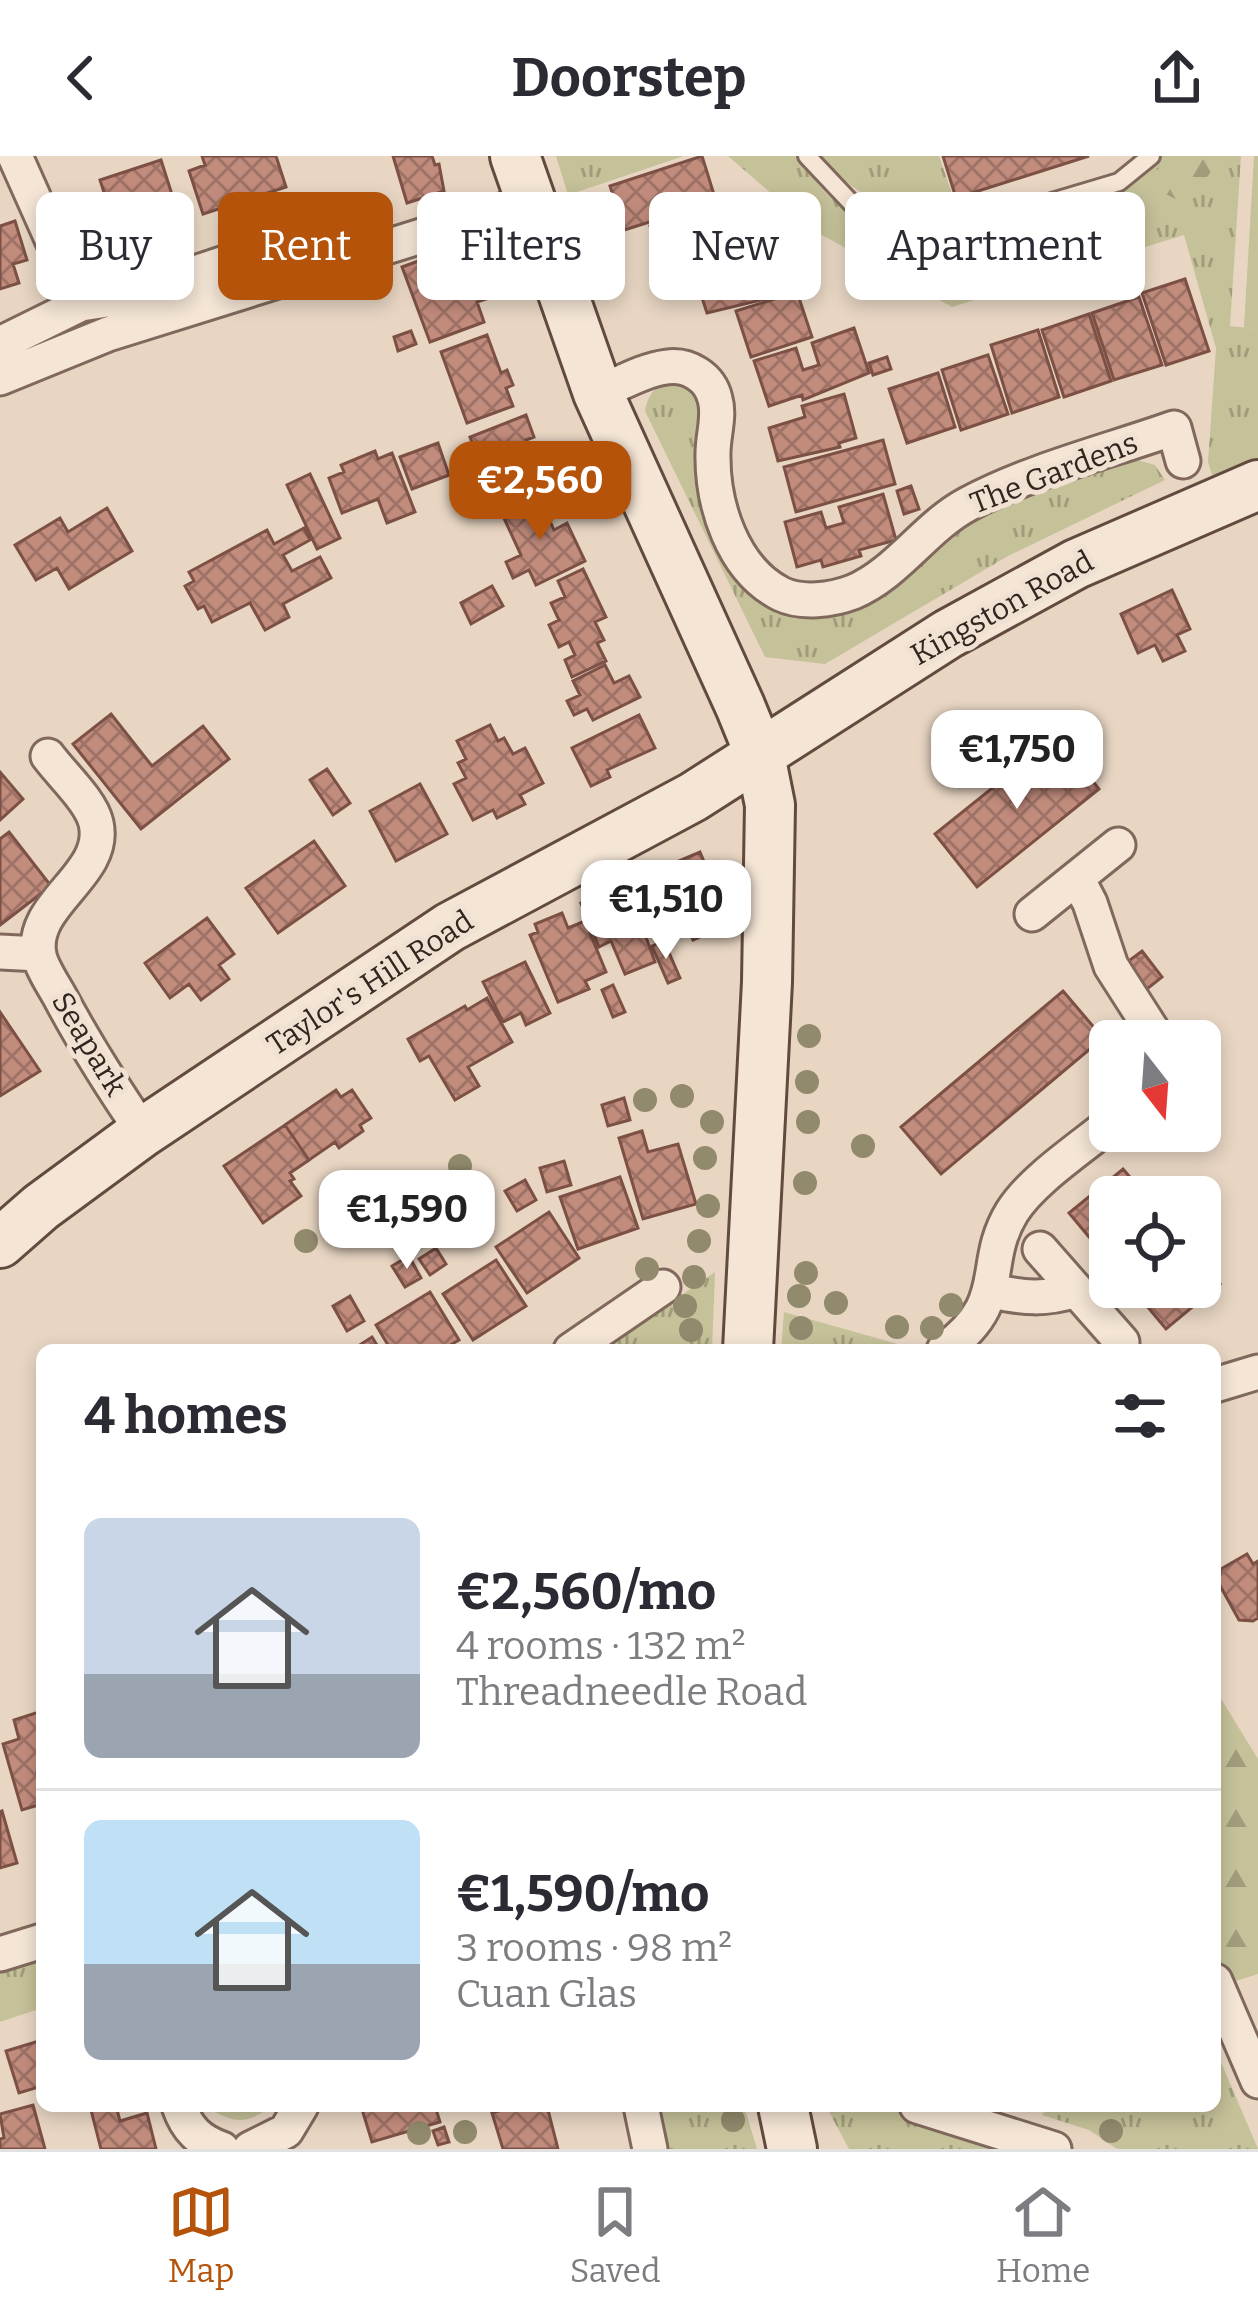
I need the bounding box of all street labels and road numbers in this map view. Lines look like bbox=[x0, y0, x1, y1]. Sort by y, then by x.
street label: The Gardens bbox=[965, 425, 1143, 521]
street label: Kingston Road bbox=[905, 543, 1100, 673]
street label: Taylor's Hill Road bbox=[260, 903, 480, 1063]
street label: Seapark bbox=[44, 986, 134, 1102]

